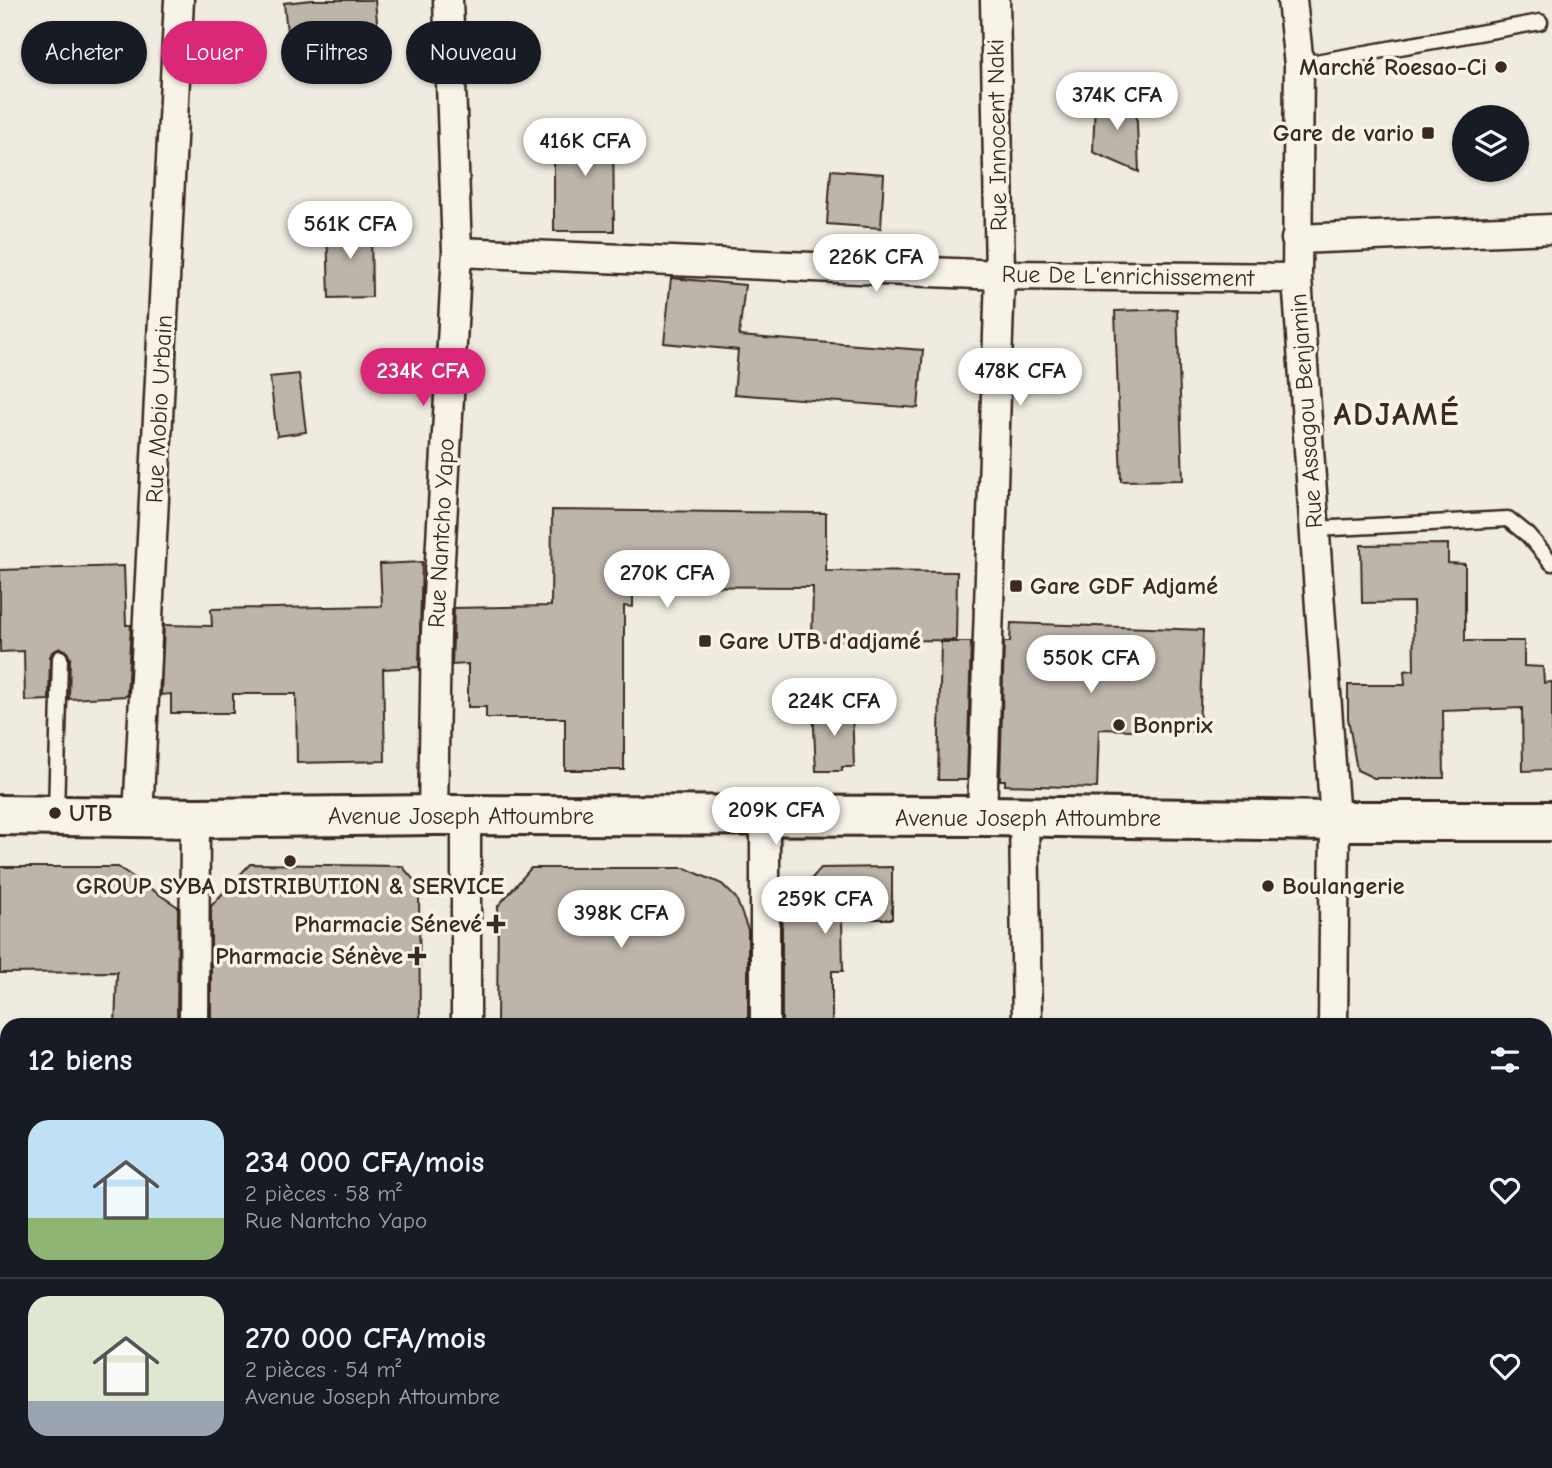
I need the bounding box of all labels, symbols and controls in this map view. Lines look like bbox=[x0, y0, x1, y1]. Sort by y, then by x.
chip: Acheter bbox=[21, 21, 147, 84]
chip: Louer bbox=[161, 21, 267, 84]
chip: Filtres bbox=[281, 21, 392, 84]
chip: Nouveau bbox=[406, 21, 541, 84]
street label: Rue Innocent Naki bbox=[981, 39, 1013, 231]
place label: Marché Roesao-Ci bbox=[1299, 53, 1487, 81]
marker: Marché Roesao-Ci bbox=[1493, 59, 1509, 75]
pin: 374K CFA bbox=[1045, 72, 1189, 132]
text: 374K CFA bbox=[1072, 81, 1162, 108]
map controls bbox=[1452, 105, 1529, 182]
button: layers bbox=[1452, 105, 1529, 182]
pin: 416K CFA bbox=[513, 118, 657, 178]
place label: Gare de vario bbox=[1273, 119, 1414, 147]
marker: Gare de vario bbox=[1420, 125, 1436, 141]
text: 416K CFA bbox=[539, 127, 631, 154]
pin: 561K CFA bbox=[278, 202, 422, 261]
text: 561K CFA bbox=[304, 210, 396, 237]
pin: 226K CFA bbox=[804, 234, 948, 294]
text: 226K CFA bbox=[829, 243, 923, 270]
street label: Rue De L'enrichissement bbox=[1002, 260, 1256, 292]
street label: Rue Assagou Benjamin bbox=[1284, 293, 1328, 529]
street label: Rue Mobio Urbain bbox=[140, 314, 178, 504]
pin: 234K CFA bbox=[351, 348, 495, 408]
pin: 478K CFA bbox=[948, 348, 1092, 408]
text: 234K CFA bbox=[376, 357, 470, 384]
text: 478K CFA bbox=[974, 357, 1066, 384]
district label: ADJAMÉ bbox=[1333, 395, 1461, 433]
street label: Rue Nantcho Yapo bbox=[422, 437, 460, 629]
pin: 270K CFA bbox=[595, 550, 739, 610]
text: 270K CFA bbox=[620, 559, 714, 586]
place label: Gare GDF Adjamé bbox=[1030, 572, 1218, 600]
marker: Gare GDF Adjamé bbox=[1008, 578, 1024, 594]
place label: Gare UTB d'adjamé bbox=[719, 627, 921, 655]
marker: Gare UTB d'adjamé bbox=[697, 633, 713, 649]
pin: 550K CFA bbox=[1019, 636, 1163, 695]
text: 550K CFA bbox=[1042, 644, 1140, 671]
pin: 224K CFA bbox=[762, 678, 906, 738]
text: 224K CFA bbox=[788, 687, 880, 714]
place label: Bonprix bbox=[1133, 711, 1213, 739]
marker: Bonprix bbox=[1111, 717, 1127, 733]
pin: 209K CFA bbox=[704, 788, 848, 847]
text: 209K CFA bbox=[728, 796, 824, 823]
place label: UTB bbox=[69, 799, 112, 827]
street label: Avenue Joseph Attoumbre bbox=[328, 802, 594, 830]
street label: Avenue Joseph Attoumbre bbox=[895, 804, 1161, 832]
marker: UTB bbox=[47, 805, 63, 821]
marker: GROUP SYBA DISTRIBUTION & SERVICE bbox=[282, 853, 298, 869]
place label: GROUP SYBA DISTRIBUTION & SERVICE bbox=[76, 872, 504, 900]
place label: Boulangerie bbox=[1282, 872, 1405, 900]
pin: 259K CFA bbox=[753, 876, 897, 936]
marker: Boulangerie bbox=[1260, 878, 1276, 894]
text: 259K CFA bbox=[777, 885, 873, 912]
pin: 398K CFA bbox=[549, 890, 693, 950]
text: 398K CFA bbox=[574, 899, 668, 926]
place label: Pharmacie Sénevé bbox=[294, 910, 482, 938]
marker: Pharmacie Sénevé bbox=[488, 916, 504, 932]
place label: Pharmacie Sénève bbox=[215, 942, 403, 970]
marker: Pharmacie Sénève bbox=[409, 948, 425, 964]
icon: filters bbox=[1486, 1041, 1524, 1079]
text: 12 biens bbox=[28, 1043, 132, 1078]
text: 234 000 CFA/mois bbox=[245, 1145, 484, 1180]
icon: home bbox=[84, 1148, 168, 1232]
icon: heart bbox=[1486, 1171, 1524, 1209]
text: 2 pièces · 58 m² bbox=[245, 1180, 402, 1207]
text: Rue Nantcho Yapo bbox=[245, 1207, 427, 1234]
text: 270 000 CFA/mois bbox=[245, 1321, 486, 1356]
icon: home bbox=[84, 1324, 168, 1408]
icon: heart bbox=[1486, 1347, 1524, 1385]
text: 2 pièces · 54 m² bbox=[245, 1356, 401, 1383]
text: Avenue Joseph Attoumbre bbox=[245, 1383, 500, 1410]

